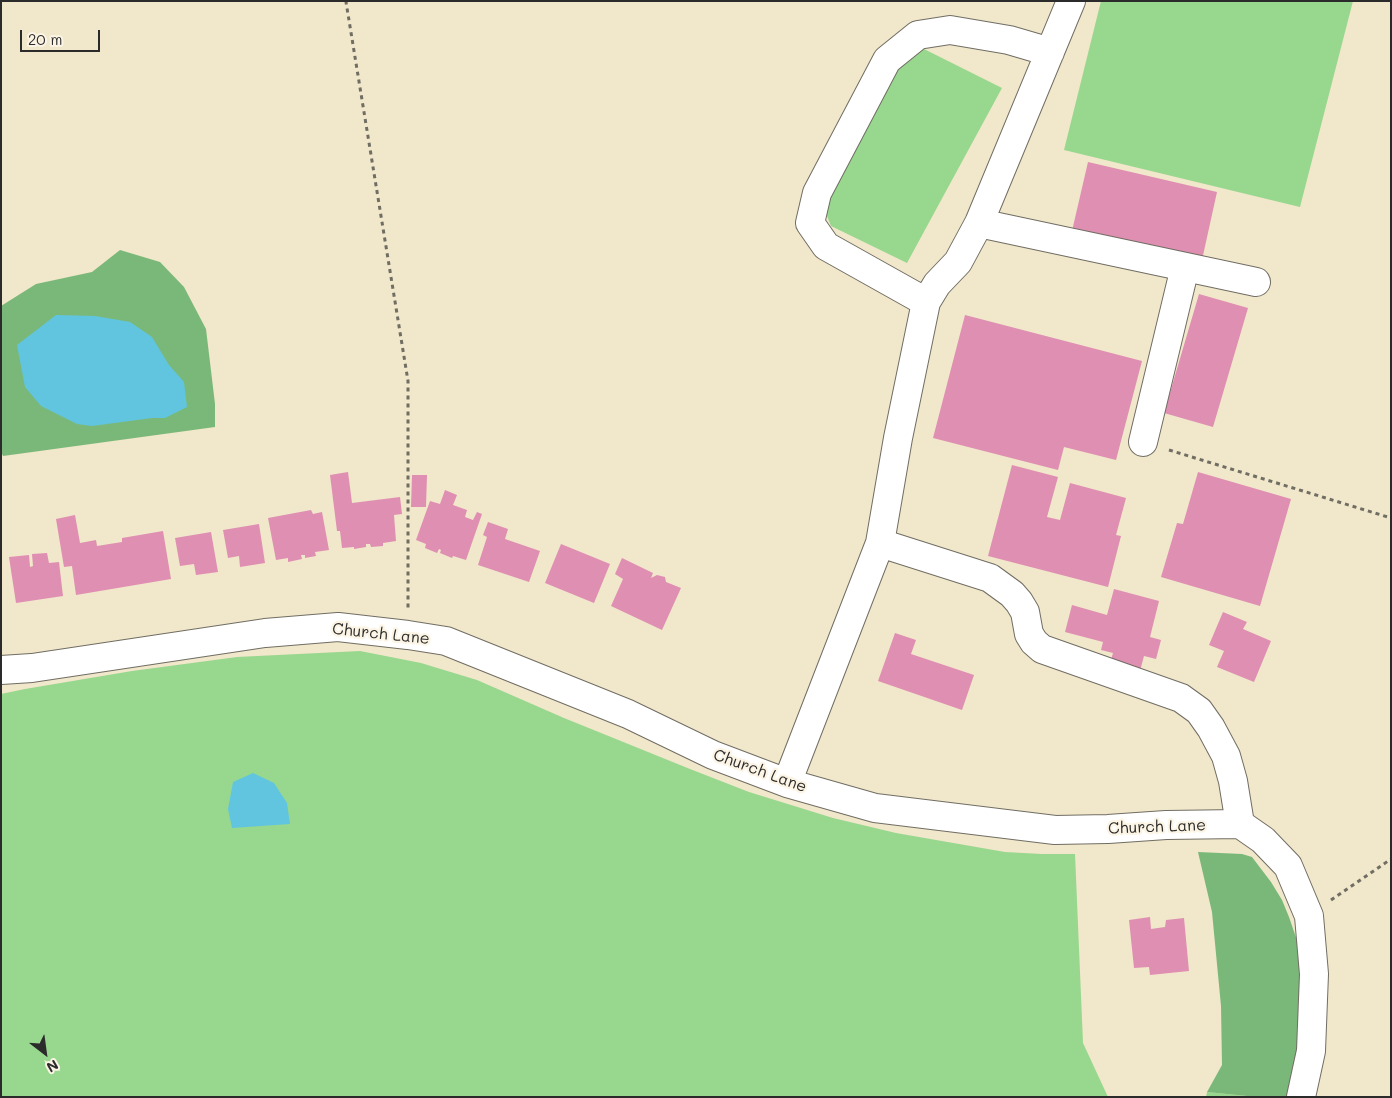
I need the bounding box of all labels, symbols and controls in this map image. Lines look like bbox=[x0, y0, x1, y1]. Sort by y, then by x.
scale bar bbox=[22, 20, 102, 52]
text: 20 m bbox=[28, 29, 62, 49]
street label: Church Lane bbox=[331, 619, 431, 649]
street label: Church Lane bbox=[711, 745, 809, 797]
street label: Church Lane bbox=[1108, 816, 1206, 838]
north arrow bbox=[20, 1028, 70, 1078]
text: N bbox=[43, 1056, 62, 1077]

